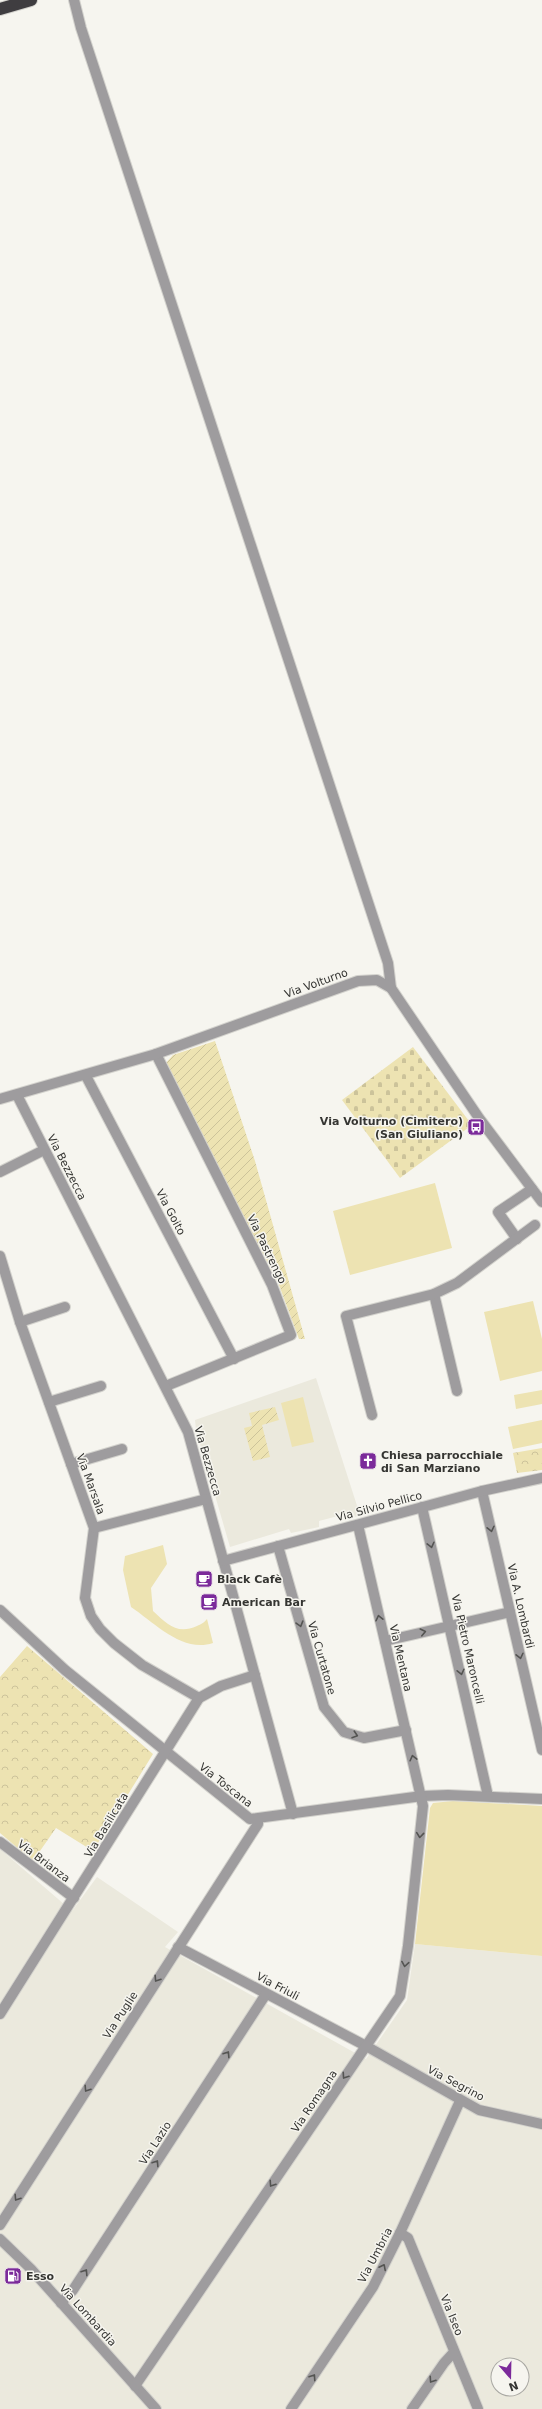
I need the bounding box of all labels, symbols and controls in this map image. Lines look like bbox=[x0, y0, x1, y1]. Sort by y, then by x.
street label: Via Volturno bbox=[283, 966, 350, 1001]
place label: Via Volturno (Cimitero) (San Giuliano) bbox=[320, 1115, 463, 1141]
bus stop icon: Via Volturno (Cimitero) (San Giuliano) bbox=[466, 1117, 486, 1137]
street label: Via Bezzecca bbox=[44, 1132, 89, 1202]
street label: Via Goito bbox=[153, 1187, 188, 1238]
street label: Via Pastrengo bbox=[244, 1213, 289, 1286]
street label: Via Bezzecca bbox=[191, 1425, 224, 1498]
place label: Chiesa parrocchiale di San Marziano bbox=[381, 1449, 503, 1475]
church icon: Chiesa parrocchiale di San Marziano bbox=[358, 1451, 378, 1471]
street label: Via Marsala bbox=[74, 1452, 108, 1516]
street label: Via Silvio Pellico bbox=[335, 1489, 424, 1524]
one-way arrow bbox=[486, 1525, 495, 1532]
one-way arrow bbox=[426, 1542, 434, 1548]
street label: Via A. Lombardi bbox=[504, 1563, 537, 1650]
cafe icon: Black Cafè bbox=[194, 1569, 214, 1589]
place label: Black Cafè bbox=[217, 1573, 282, 1586]
cafe icon: American Bar bbox=[199, 1592, 219, 1612]
street label: Via Pietro Maroncelli bbox=[449, 1593, 486, 1705]
place label: American Bar bbox=[222, 1596, 306, 1609]
one-way arrow bbox=[376, 1615, 384, 1621]
one-way arrow bbox=[295, 1620, 304, 1627]
street label: Via Curtatone bbox=[305, 1620, 338, 1696]
street label: Via Mentana bbox=[386, 1623, 415, 1693]
one-way arrow bbox=[419, 1628, 426, 1637]
one-way arrow bbox=[516, 1653, 524, 1659]
one-way arrow bbox=[456, 1669, 464, 1675]
one-way arrow bbox=[352, 1730, 359, 1739]
one-way arrow bbox=[409, 1755, 417, 1761]
street label: Via Toscana bbox=[196, 1760, 255, 1810]
street label: Via Basilicata bbox=[82, 1790, 131, 1860]
one-way arrow bbox=[416, 1832, 425, 1838]
street label: Via Brianza bbox=[15, 1838, 72, 1885]
one-way arrow bbox=[401, 1961, 410, 1967]
street label: Via Friuli bbox=[254, 1970, 301, 2003]
one-way arrow bbox=[155, 1975, 162, 1982]
street label: Via Puglie bbox=[100, 1989, 141, 2041]
one-way arrow bbox=[222, 2052, 229, 2059]
street label: Via Segrino bbox=[425, 2063, 487, 2104]
street label: Via Romagna bbox=[289, 2068, 340, 2135]
one-way arrow bbox=[343, 2072, 350, 2079]
one-way arrow bbox=[84, 2085, 92, 2092]
street label: Via Lazio bbox=[137, 2119, 174, 2167]
one-way arrow bbox=[151, 2160, 159, 2167]
one-way arrow bbox=[269, 2180, 277, 2187]
one-way arrow bbox=[14, 2194, 22, 2201]
street label: Via Umbria bbox=[355, 2225, 395, 2285]
one-way arrow bbox=[378, 2264, 385, 2271]
fuel station icon: Esso bbox=[3, 2266, 23, 2286]
one-way arrow bbox=[80, 2269, 88, 2276]
place label: Esso bbox=[26, 2270, 55, 2283]
street label: Via Lombardia bbox=[56, 2282, 119, 2349]
street label: Via Iseo bbox=[437, 2293, 466, 2338]
north arrow bbox=[490, 2357, 530, 2397]
one-way arrow bbox=[308, 2374, 316, 2381]
one-way arrow bbox=[430, 2375, 437, 2382]
text: N bbox=[507, 2378, 520, 2394]

